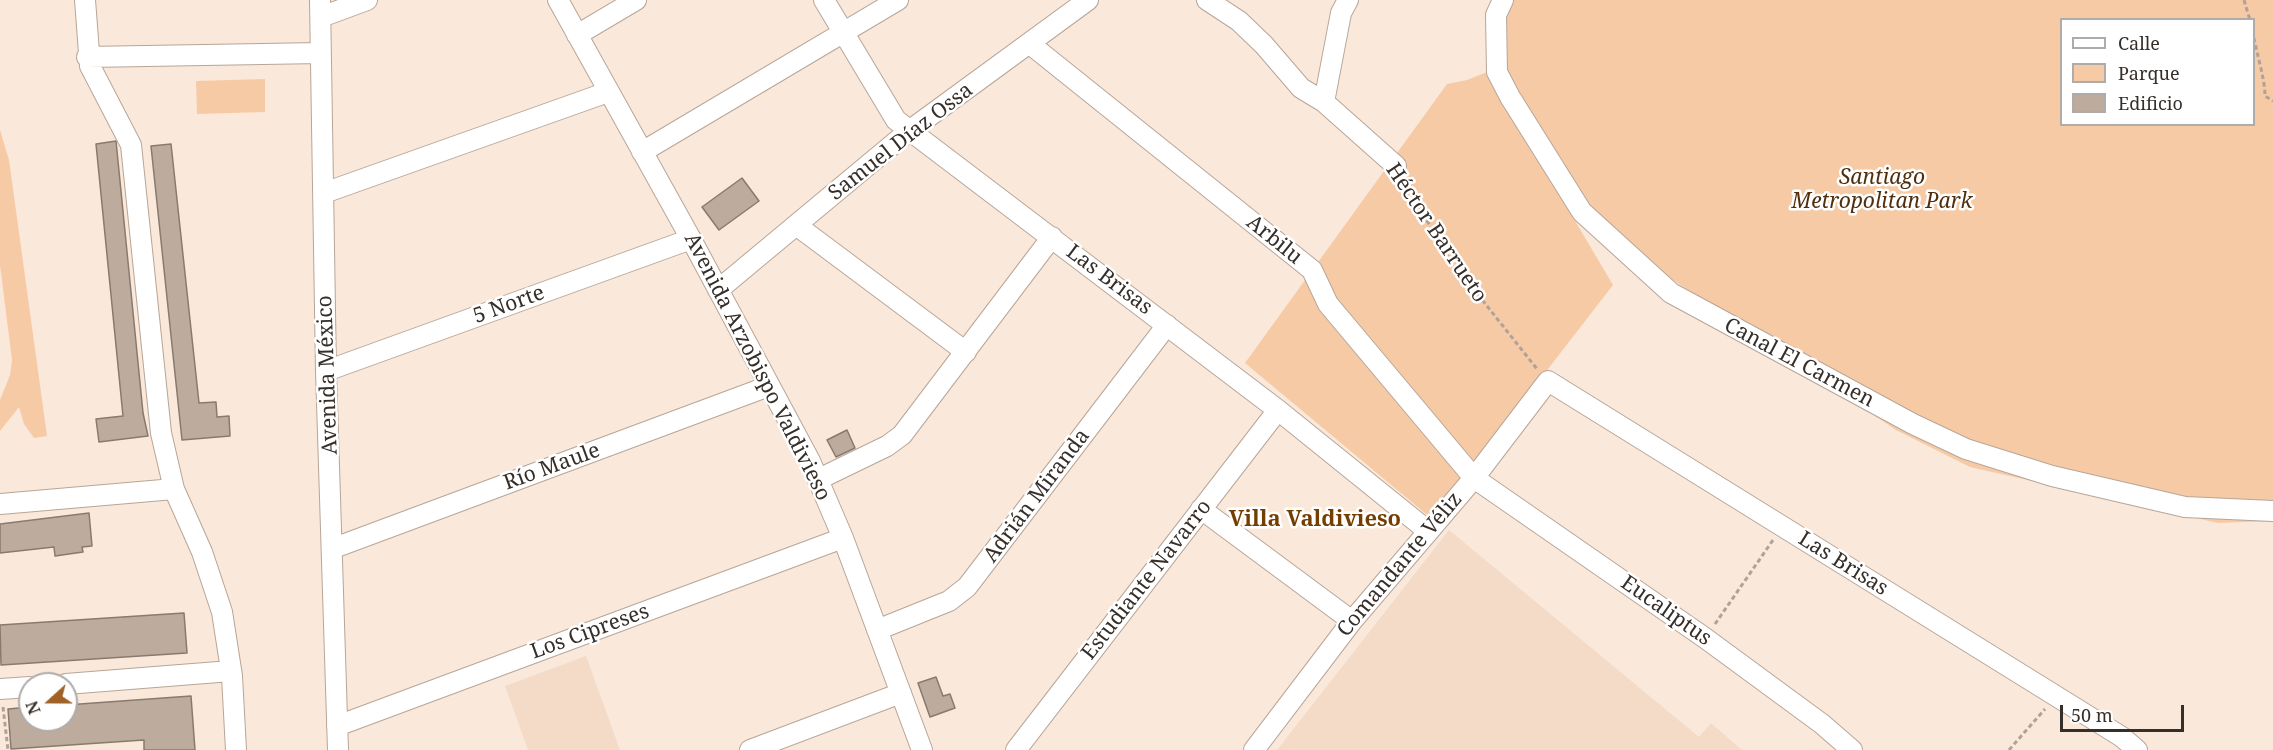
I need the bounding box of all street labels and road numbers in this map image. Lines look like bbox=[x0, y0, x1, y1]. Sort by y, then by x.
street label: Samuel Díaz Ossa bbox=[824, 78, 978, 206]
street label: Héctor Barrueto bbox=[1380, 159, 1492, 307]
street label: Arbilu bbox=[1241, 210, 1307, 270]
street label: Avenida Arzobispo Valdivieso bbox=[678, 229, 836, 505]
street label: Las Brisas bbox=[1061, 240, 1157, 320]
street label: 5 Norte bbox=[470, 281, 548, 329]
street label: Avenida México bbox=[313, 295, 343, 455]
street label: Canal El Carmen bbox=[1720, 313, 1878, 413]
street label: Adrián Miranda bbox=[979, 424, 1095, 568]
street label: Río Maule bbox=[500, 438, 604, 496]
street label: Comandante Véliz bbox=[1332, 488, 1468, 642]
street label: Estudiante Navarro bbox=[1077, 495, 1217, 665]
street label: Las Brisas bbox=[1794, 527, 1892, 601]
street label: Eucaliptus bbox=[1616, 571, 1716, 651]
street label: Los Cipreses bbox=[527, 599, 653, 665]

